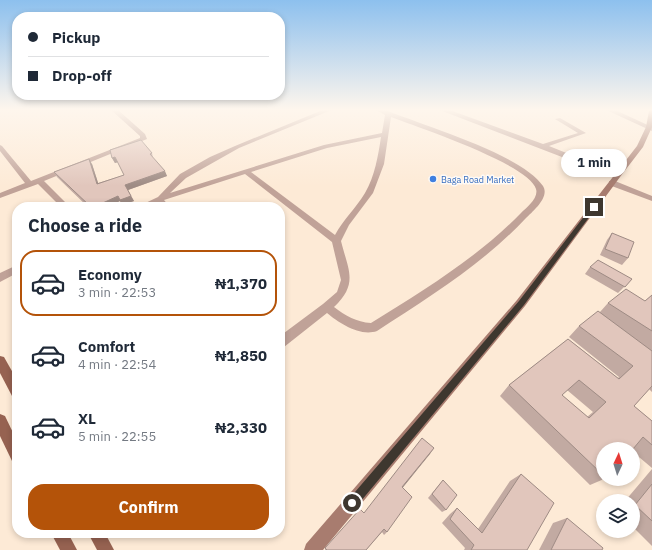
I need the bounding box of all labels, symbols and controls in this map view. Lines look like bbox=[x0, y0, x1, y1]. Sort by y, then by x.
text: Pickup bbox=[52, 28, 100, 47]
text: Drop-off bbox=[52, 66, 112, 85]
callout: 1 min bbox=[561, 149, 627, 177]
text: 1 min bbox=[577, 154, 611, 171]
marker: Baga Road Market bbox=[428, 174, 438, 184]
place label: Baga Road Market bbox=[441, 174, 514, 185]
route end bbox=[585, 198, 603, 216]
text: Choose a ride bbox=[28, 214, 142, 237]
icon: car bbox=[30, 265, 66, 301]
text: Economy bbox=[78, 265, 142, 284]
text: ₦1,370 bbox=[215, 274, 267, 293]
text: 3 min · 22:53 bbox=[78, 284, 156, 301]
icon: car bbox=[30, 337, 66, 373]
text: Comfort bbox=[78, 337, 135, 356]
text: ₦1,850 bbox=[215, 346, 267, 365]
text: 4 min · 22:54 bbox=[78, 356, 156, 373]
icon: car bbox=[30, 409, 66, 445]
text: XL bbox=[78, 409, 96, 428]
text: ₦2,330 bbox=[215, 418, 267, 437]
text: 5 min · 22:55 bbox=[78, 428, 156, 445]
north arrow bbox=[596, 442, 640, 486]
map controls bbox=[596, 442, 640, 538]
button: Confirm bbox=[28, 484, 269, 530]
route start bbox=[343, 494, 361, 512]
button: layers bbox=[596, 494, 640, 538]

